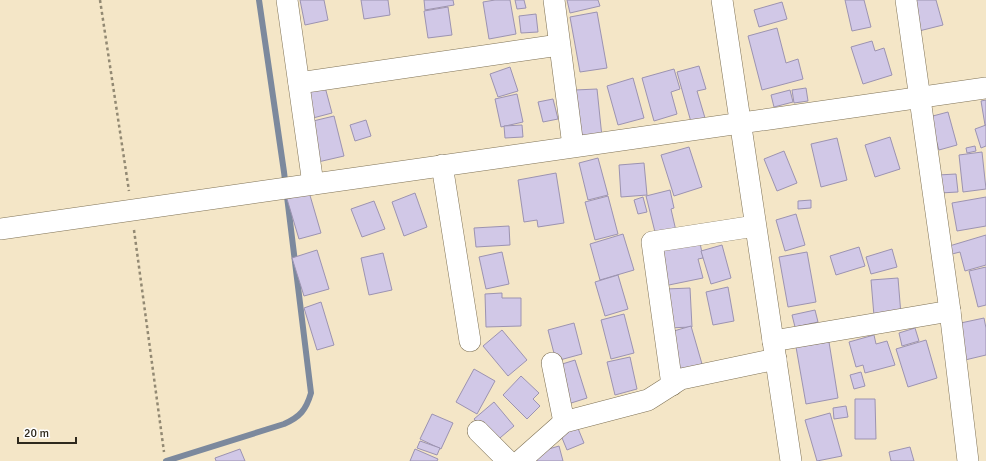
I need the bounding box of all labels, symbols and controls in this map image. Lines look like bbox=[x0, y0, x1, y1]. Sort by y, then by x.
scale bar bbox=[18, 419, 76, 445]
text: 20 m bbox=[24, 426, 49, 441]

